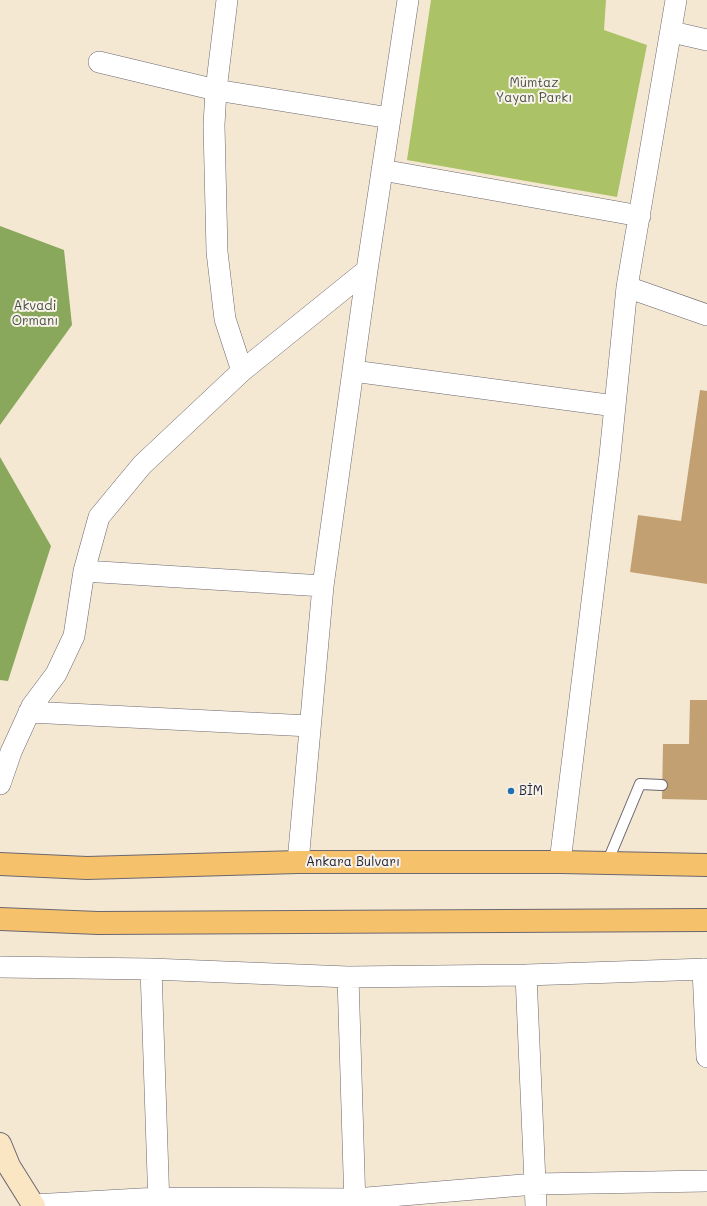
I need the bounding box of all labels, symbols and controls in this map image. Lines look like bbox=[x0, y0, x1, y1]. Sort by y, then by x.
park label: Mümtaz Yayan Parkı bbox=[496, 75, 572, 106]
park label: Akvadi Ormanı bbox=[12, 298, 58, 329]
place label: BİM bbox=[519, 783, 543, 799]
marker: BİM bbox=[506, 786, 516, 796]
street label: Ankara Bulvarı bbox=[306, 854, 400, 870]

